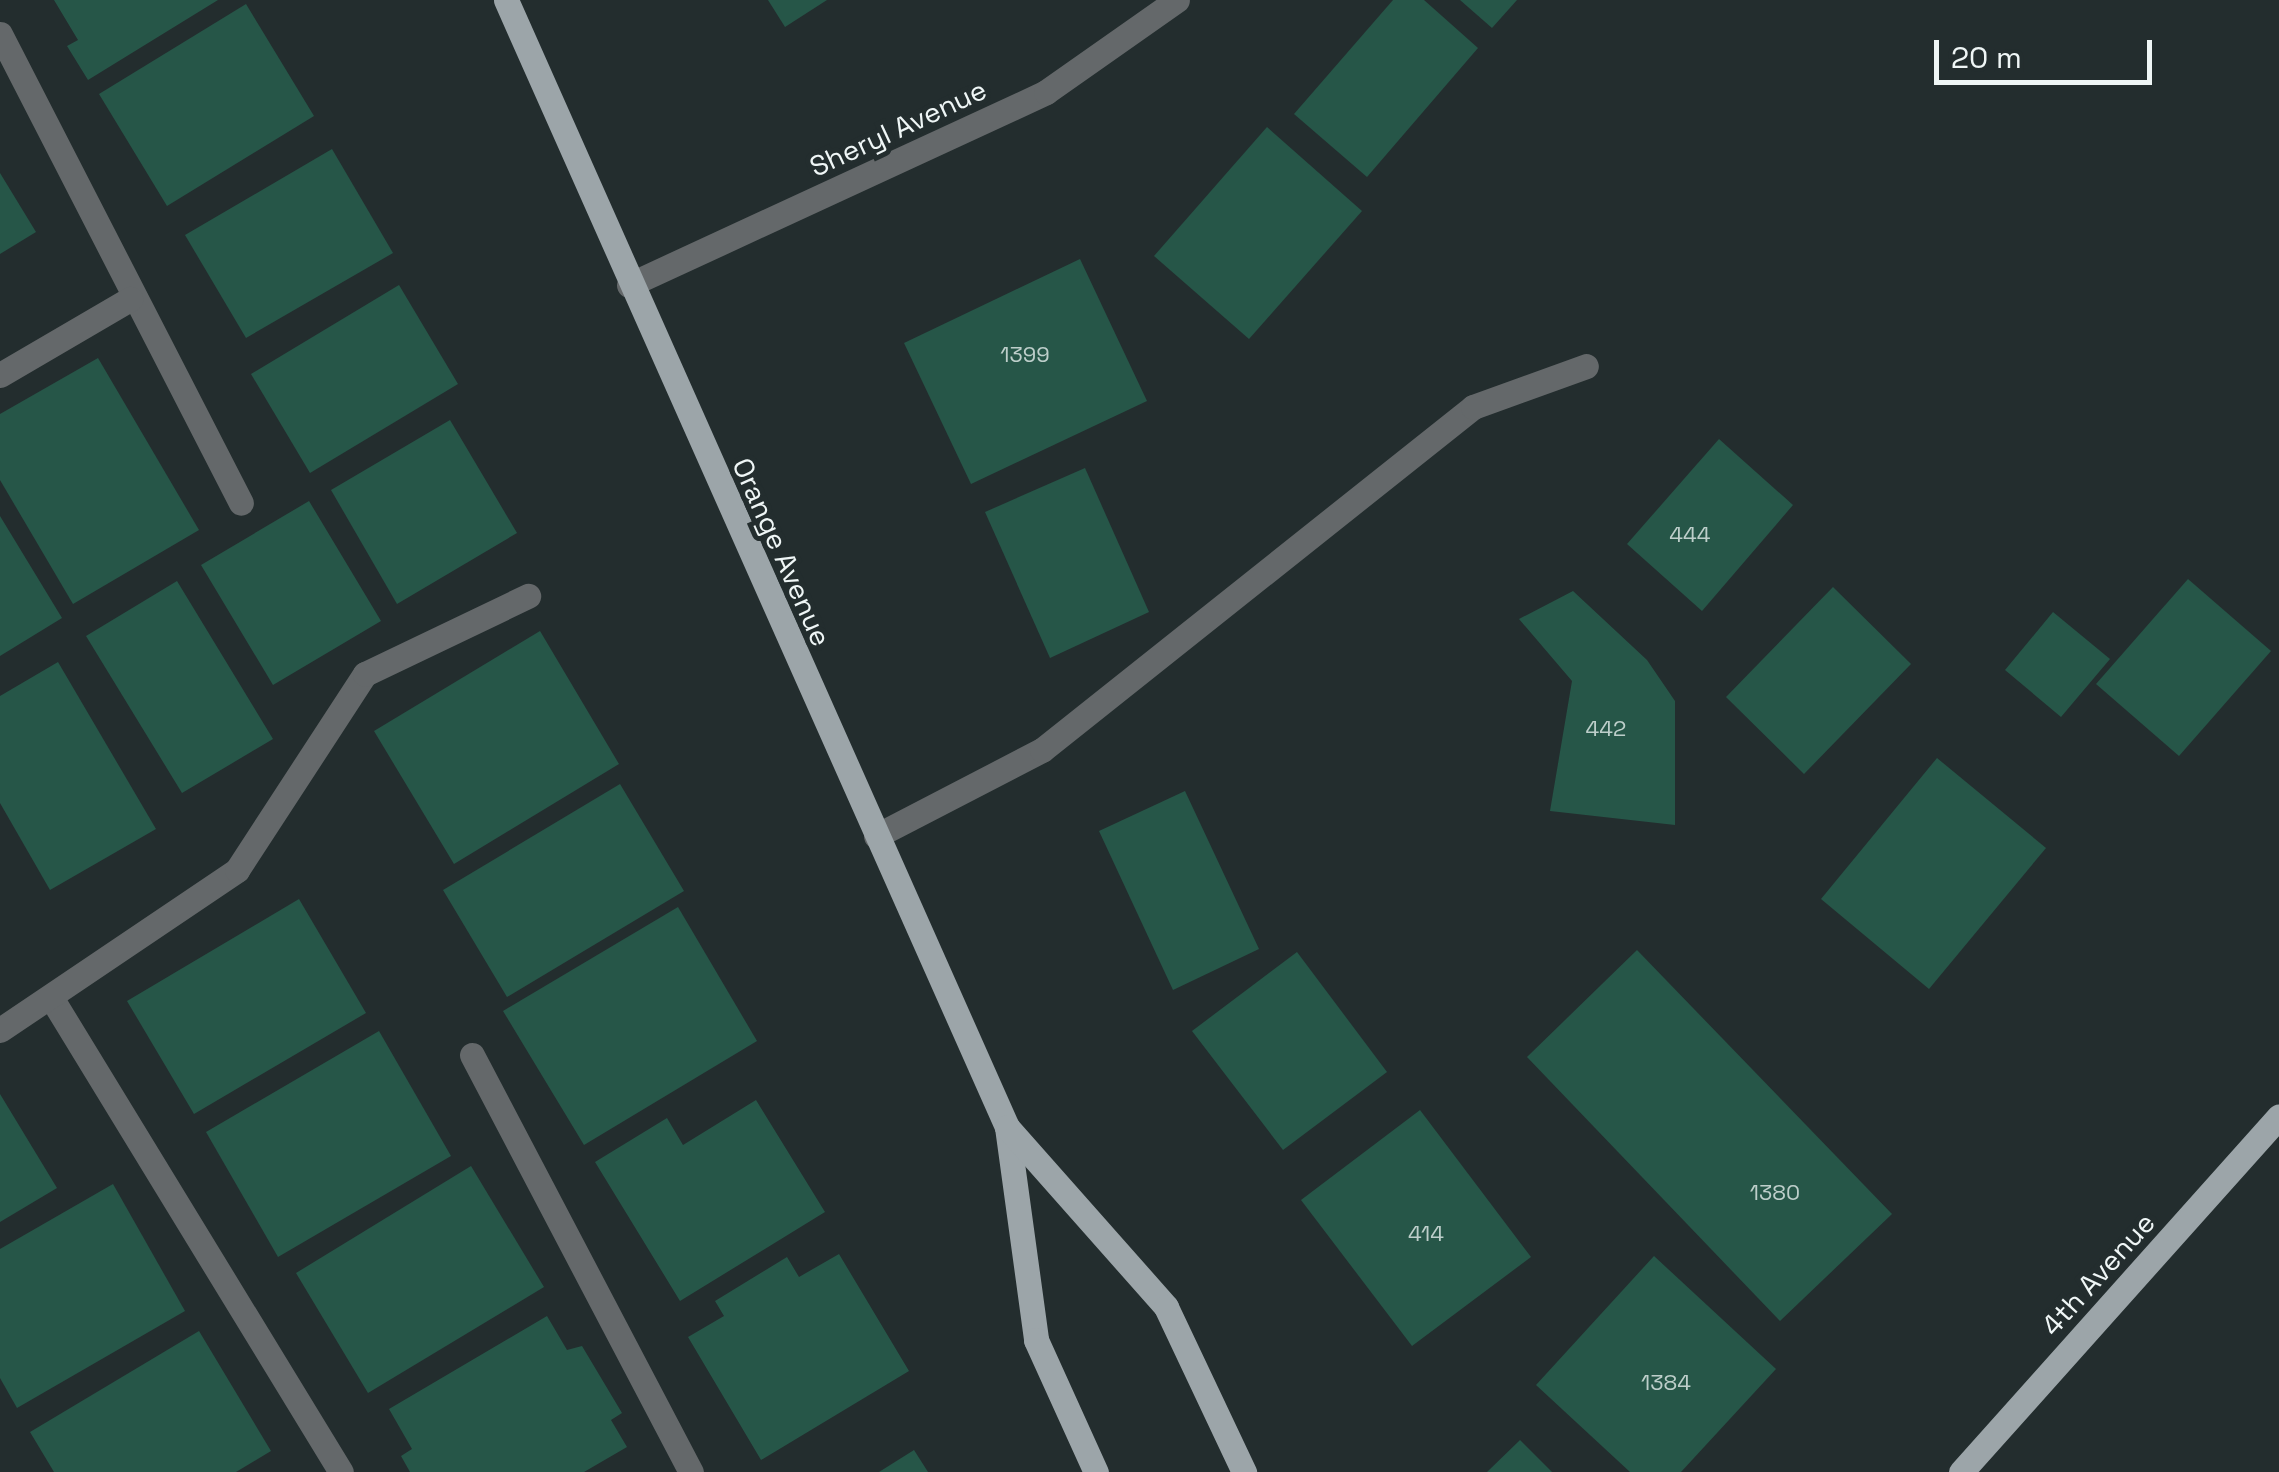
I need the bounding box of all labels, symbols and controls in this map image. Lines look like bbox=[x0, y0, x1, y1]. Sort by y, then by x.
scale bar bbox=[1939, 20, 2156, 82]
text: 20 m bbox=[1951, 38, 2022, 77]
street label: Sheryl Avenue bbox=[804, 72, 992, 184]
house number: 1399 bbox=[1000, 342, 1050, 368]
street label: Orange Avenue bbox=[725, 453, 839, 651]
house number: 444 bbox=[1669, 522, 1711, 548]
house number: 442 bbox=[1586, 716, 1626, 742]
house number: 1380 bbox=[1750, 1180, 1800, 1206]
street label: 4th Avenue bbox=[2034, 1206, 2162, 1342]
house number: 414 bbox=[1408, 1221, 1444, 1247]
house number: 1384 bbox=[1641, 1370, 1691, 1396]

